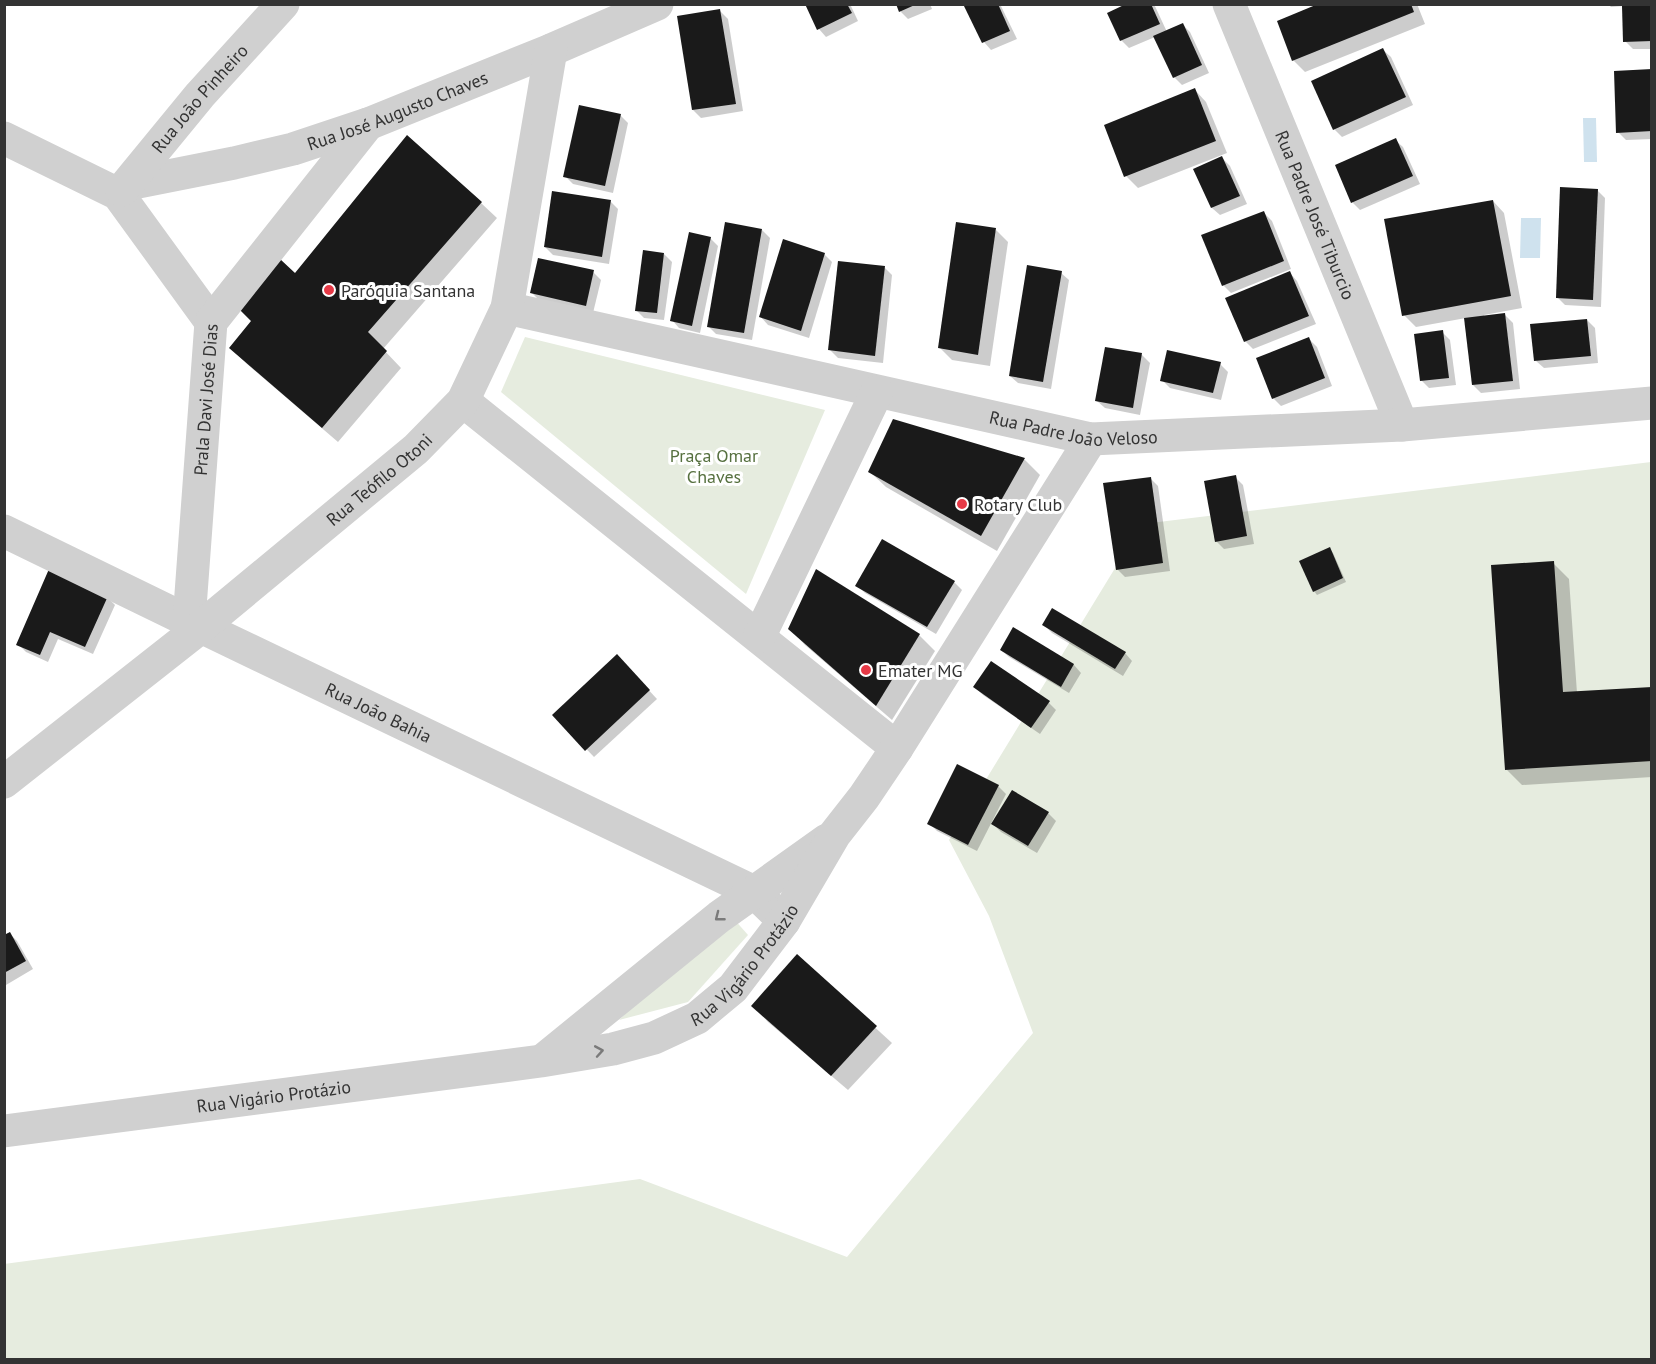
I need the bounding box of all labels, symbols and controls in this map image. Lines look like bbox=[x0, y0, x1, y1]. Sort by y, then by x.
street label: Rua João Pinheiro bbox=[146, 39, 253, 157]
street label: Rua José Augusto Chaves bbox=[304, 65, 491, 155]
street label: Rua Padre José Tiburcio bbox=[1271, 127, 1361, 303]
place label: Paróquia Santana bbox=[341, 279, 475, 302]
marker: Paróquia Santana bbox=[322, 283, 336, 297]
street label: Prala Davi José Dias bbox=[188, 323, 222, 476]
street label: Rua Padre João Veloso bbox=[987, 405, 1158, 451]
street label: Rua Teófilo Otoni bbox=[321, 428, 437, 530]
park label: Praça Omar Chaves bbox=[670, 444, 758, 488]
place label: Rotary Club bbox=[974, 493, 1062, 516]
marker: Rotary Club bbox=[955, 497, 969, 511]
place label: Emater MG bbox=[878, 659, 962, 682]
marker: Emater MG bbox=[859, 663, 873, 677]
street label: Rua João Bahia bbox=[322, 677, 436, 747]
street label: Rua Vigário Protázio bbox=[687, 899, 803, 1031]
one-way arrow bbox=[715, 910, 726, 921]
one-way arrow bbox=[593, 1045, 603, 1058]
street label: Rua Vigário Protázio bbox=[195, 1074, 352, 1117]

